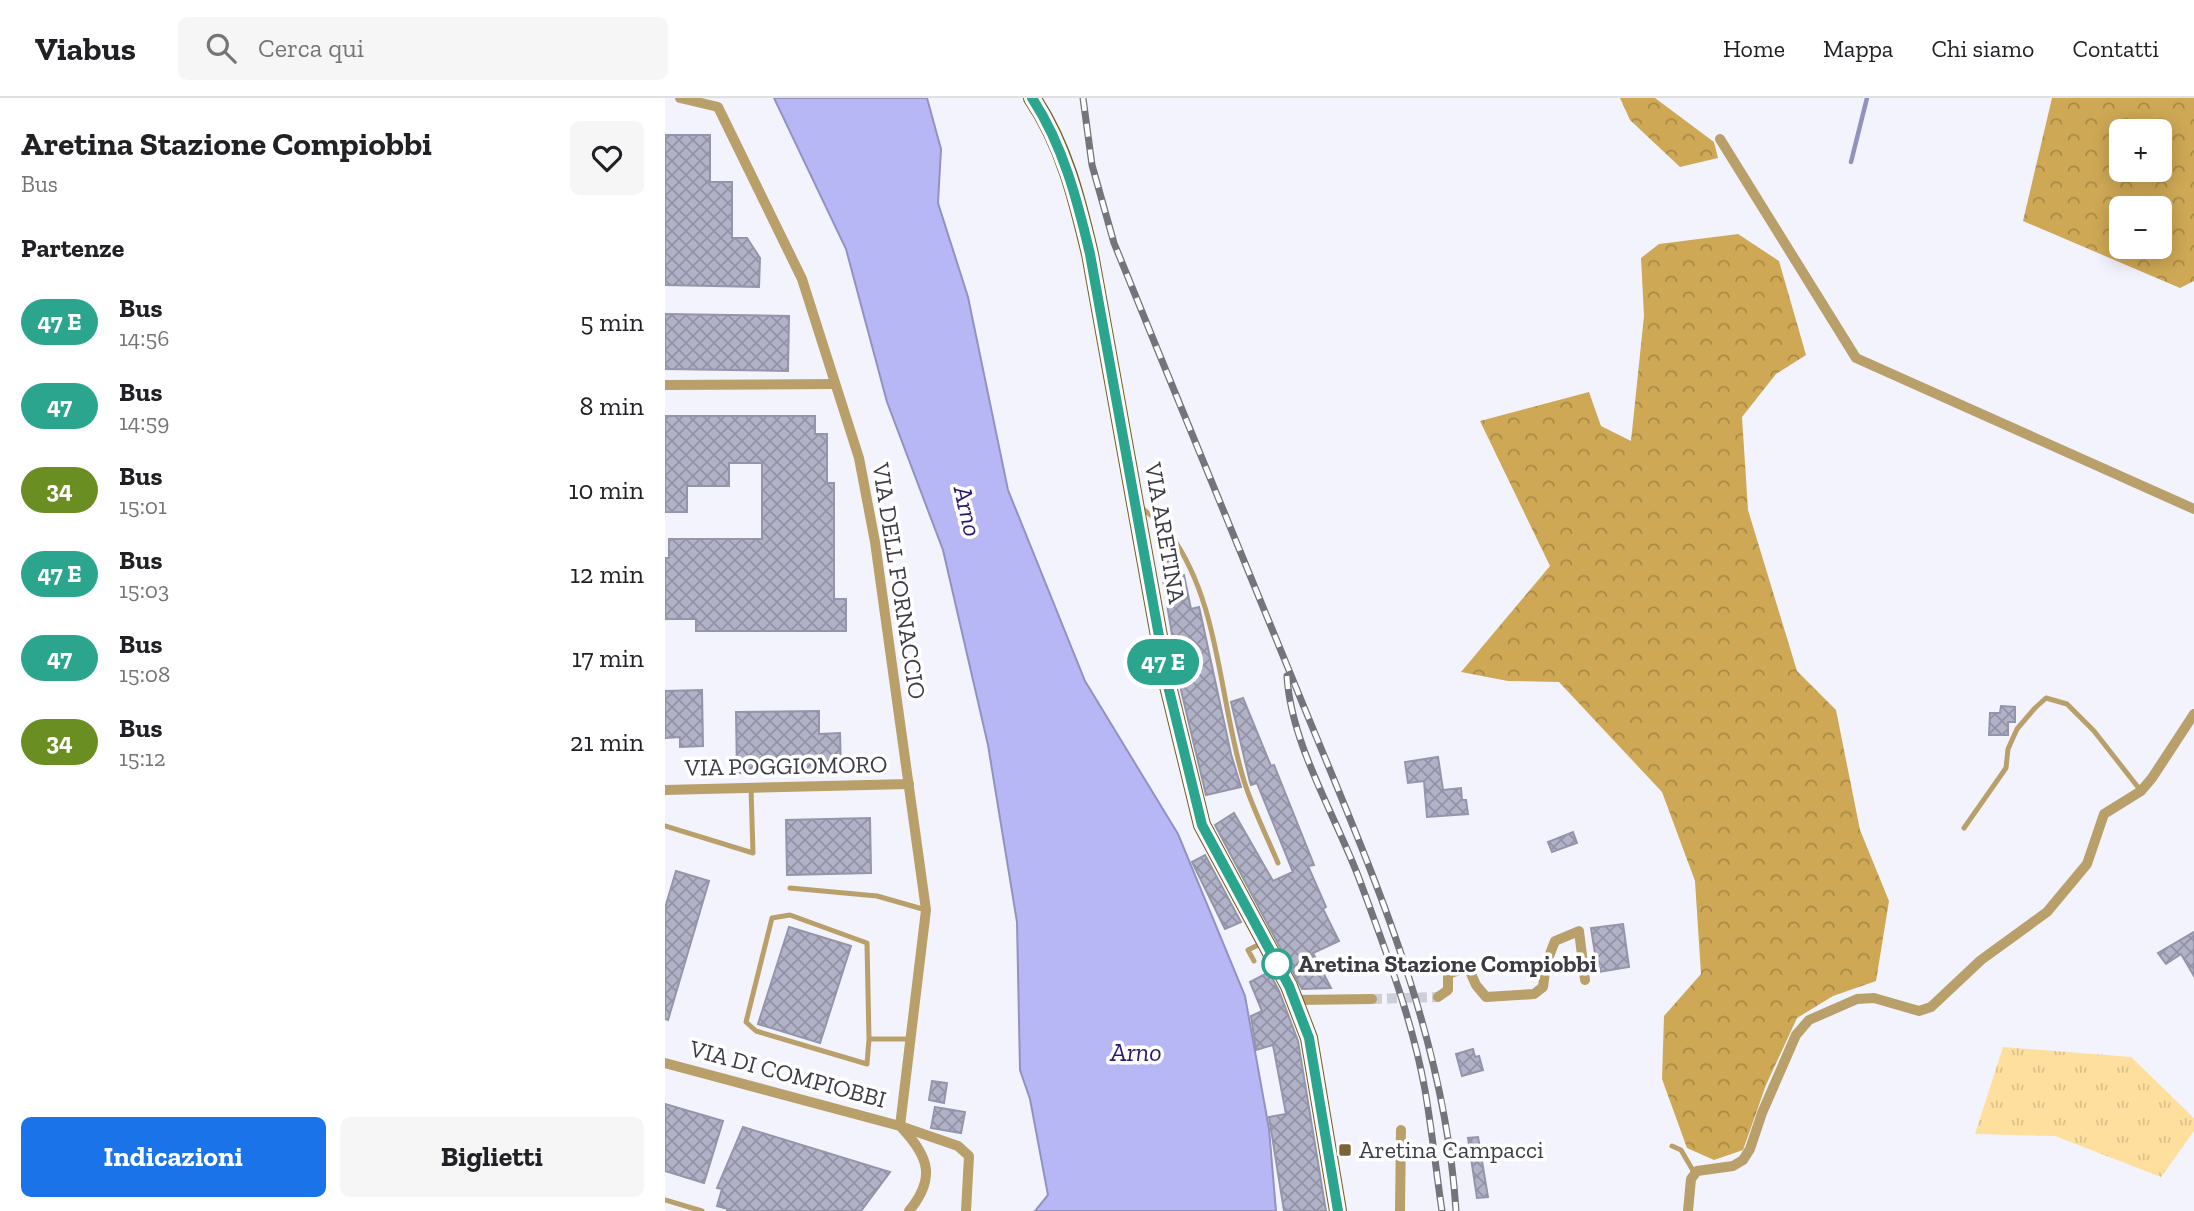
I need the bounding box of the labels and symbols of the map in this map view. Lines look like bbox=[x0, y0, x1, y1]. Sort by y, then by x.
street label: VIA ARETINA bbox=[1139, 459, 1192, 606]
street label: VIA DELL FORNACCIO bbox=[866, 460, 932, 701]
water label: Arno bbox=[946, 481, 989, 540]
line badge: 47 E bbox=[1114, 639, 1212, 685]
street label: VIA POGGIOMORO bbox=[683, 749, 888, 782]
marker: Aretina Stazione Compiobbi bbox=[1262, 949, 1292, 979]
place label: Aretina Stazione Compiobbi bbox=[1298, 949, 1597, 978]
street label: VIA DI COMPIOBBI bbox=[686, 1033, 889, 1114]
water label: Arno bbox=[1109, 1036, 1162, 1068]
place label: Aretina Campacci bbox=[1359, 1135, 1544, 1164]
marker: Aretina Campacci bbox=[1337, 1142, 1353, 1158]

